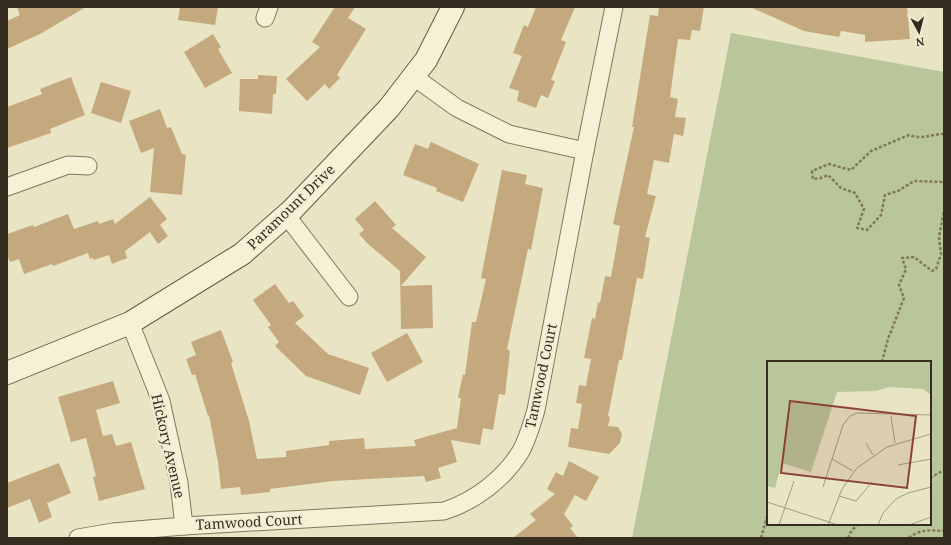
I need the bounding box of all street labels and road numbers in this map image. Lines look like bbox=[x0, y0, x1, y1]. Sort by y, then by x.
street label: Paramount Drive bbox=[243, 160, 339, 253]
street label: Tamwood Court bbox=[520, 322, 561, 430]
street label: Hickory Avenue bbox=[147, 392, 190, 500]
street label: Tamwood Court bbox=[195, 509, 303, 534]

